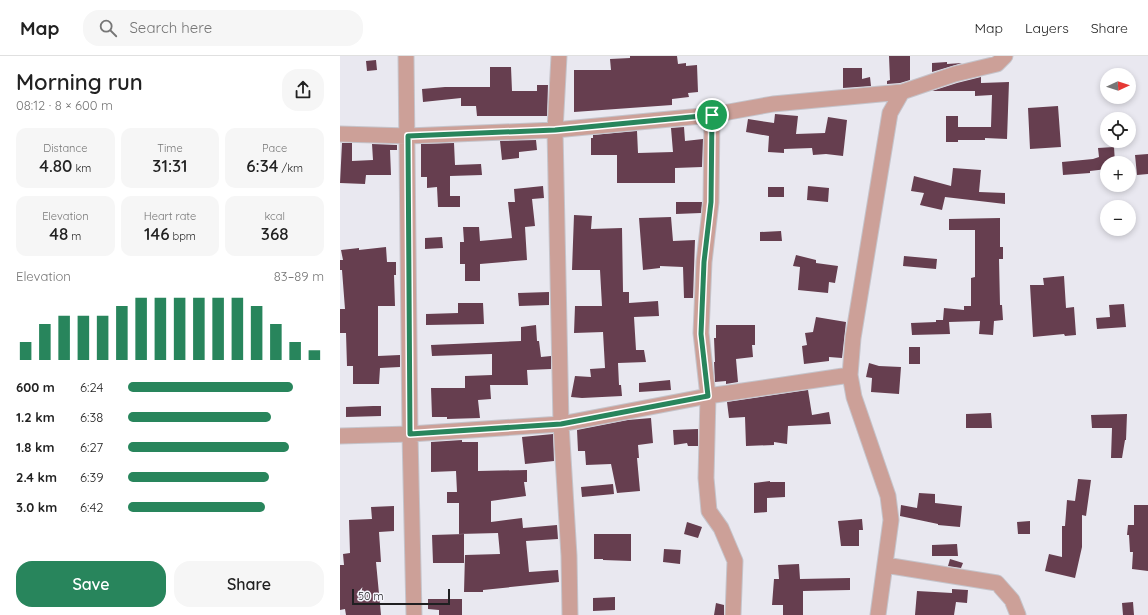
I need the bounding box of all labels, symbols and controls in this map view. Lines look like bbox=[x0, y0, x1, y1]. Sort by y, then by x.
search box bbox=[83, 10, 363, 46]
text: Map bbox=[20, 16, 59, 40]
icon: search bbox=[97, 17, 119, 39]
text: Search here bbox=[129, 18, 212, 37]
text: Map bbox=[974, 19, 1003, 37]
text: Layers bbox=[1025, 19, 1069, 37]
text: Share bbox=[1091, 19, 1128, 37]
text: Morning run bbox=[16, 68, 143, 96]
north arrow bbox=[1100, 68, 1136, 104]
map controls bbox=[1100, 68, 1136, 236]
button: share bbox=[282, 69, 324, 111]
text: 08:12 · 8 × 600 m bbox=[16, 97, 113, 113]
pin bbox=[695, 98, 729, 132]
icon: arrive bbox=[701, 104, 723, 126]
button: locate bbox=[1100, 112, 1136, 148]
text: Distance bbox=[43, 141, 87, 155]
text: Time bbox=[157, 141, 183, 155]
text: Pace bbox=[262, 141, 287, 155]
text: 4.80 bbox=[39, 155, 72, 176]
text: 31:31 bbox=[152, 155, 188, 176]
text: 6:34 bbox=[246, 155, 278, 176]
button: + bbox=[1100, 156, 1136, 192]
text: km bbox=[72, 161, 91, 175]
text: /km bbox=[278, 161, 303, 175]
button: − bbox=[1100, 200, 1136, 236]
text: Elevation bbox=[42, 209, 89, 223]
text: Heart rate bbox=[144, 209, 196, 223]
text: kcal bbox=[264, 209, 285, 223]
text: 48 bbox=[49, 223, 68, 244]
text: 146 bbox=[144, 223, 170, 244]
text: 368 bbox=[261, 223, 288, 244]
text: m bbox=[68, 229, 81, 243]
text: bpm bbox=[170, 229, 196, 243]
text: Elevation bbox=[16, 268, 71, 284]
text: 83–89 m bbox=[274, 268, 324, 284]
text: 600 m bbox=[16, 379, 55, 395]
text: 6:24 bbox=[80, 379, 103, 395]
text: 1.2 km bbox=[16, 409, 55, 425]
text: 6:38 bbox=[80, 409, 103, 425]
text: 1.8 km bbox=[16, 439, 54, 455]
text: 6:27 bbox=[80, 439, 103, 455]
text: 2.4 km bbox=[16, 469, 57, 485]
text: 6:39 bbox=[80, 469, 104, 485]
text: 3.0 km bbox=[16, 499, 57, 515]
text: 6:42 bbox=[80, 499, 103, 515]
button: Save bbox=[16, 561, 166, 607]
button: Share bbox=[174, 561, 324, 607]
scale bar bbox=[352, 587, 450, 606]
text: 50 m bbox=[358, 589, 384, 603]

